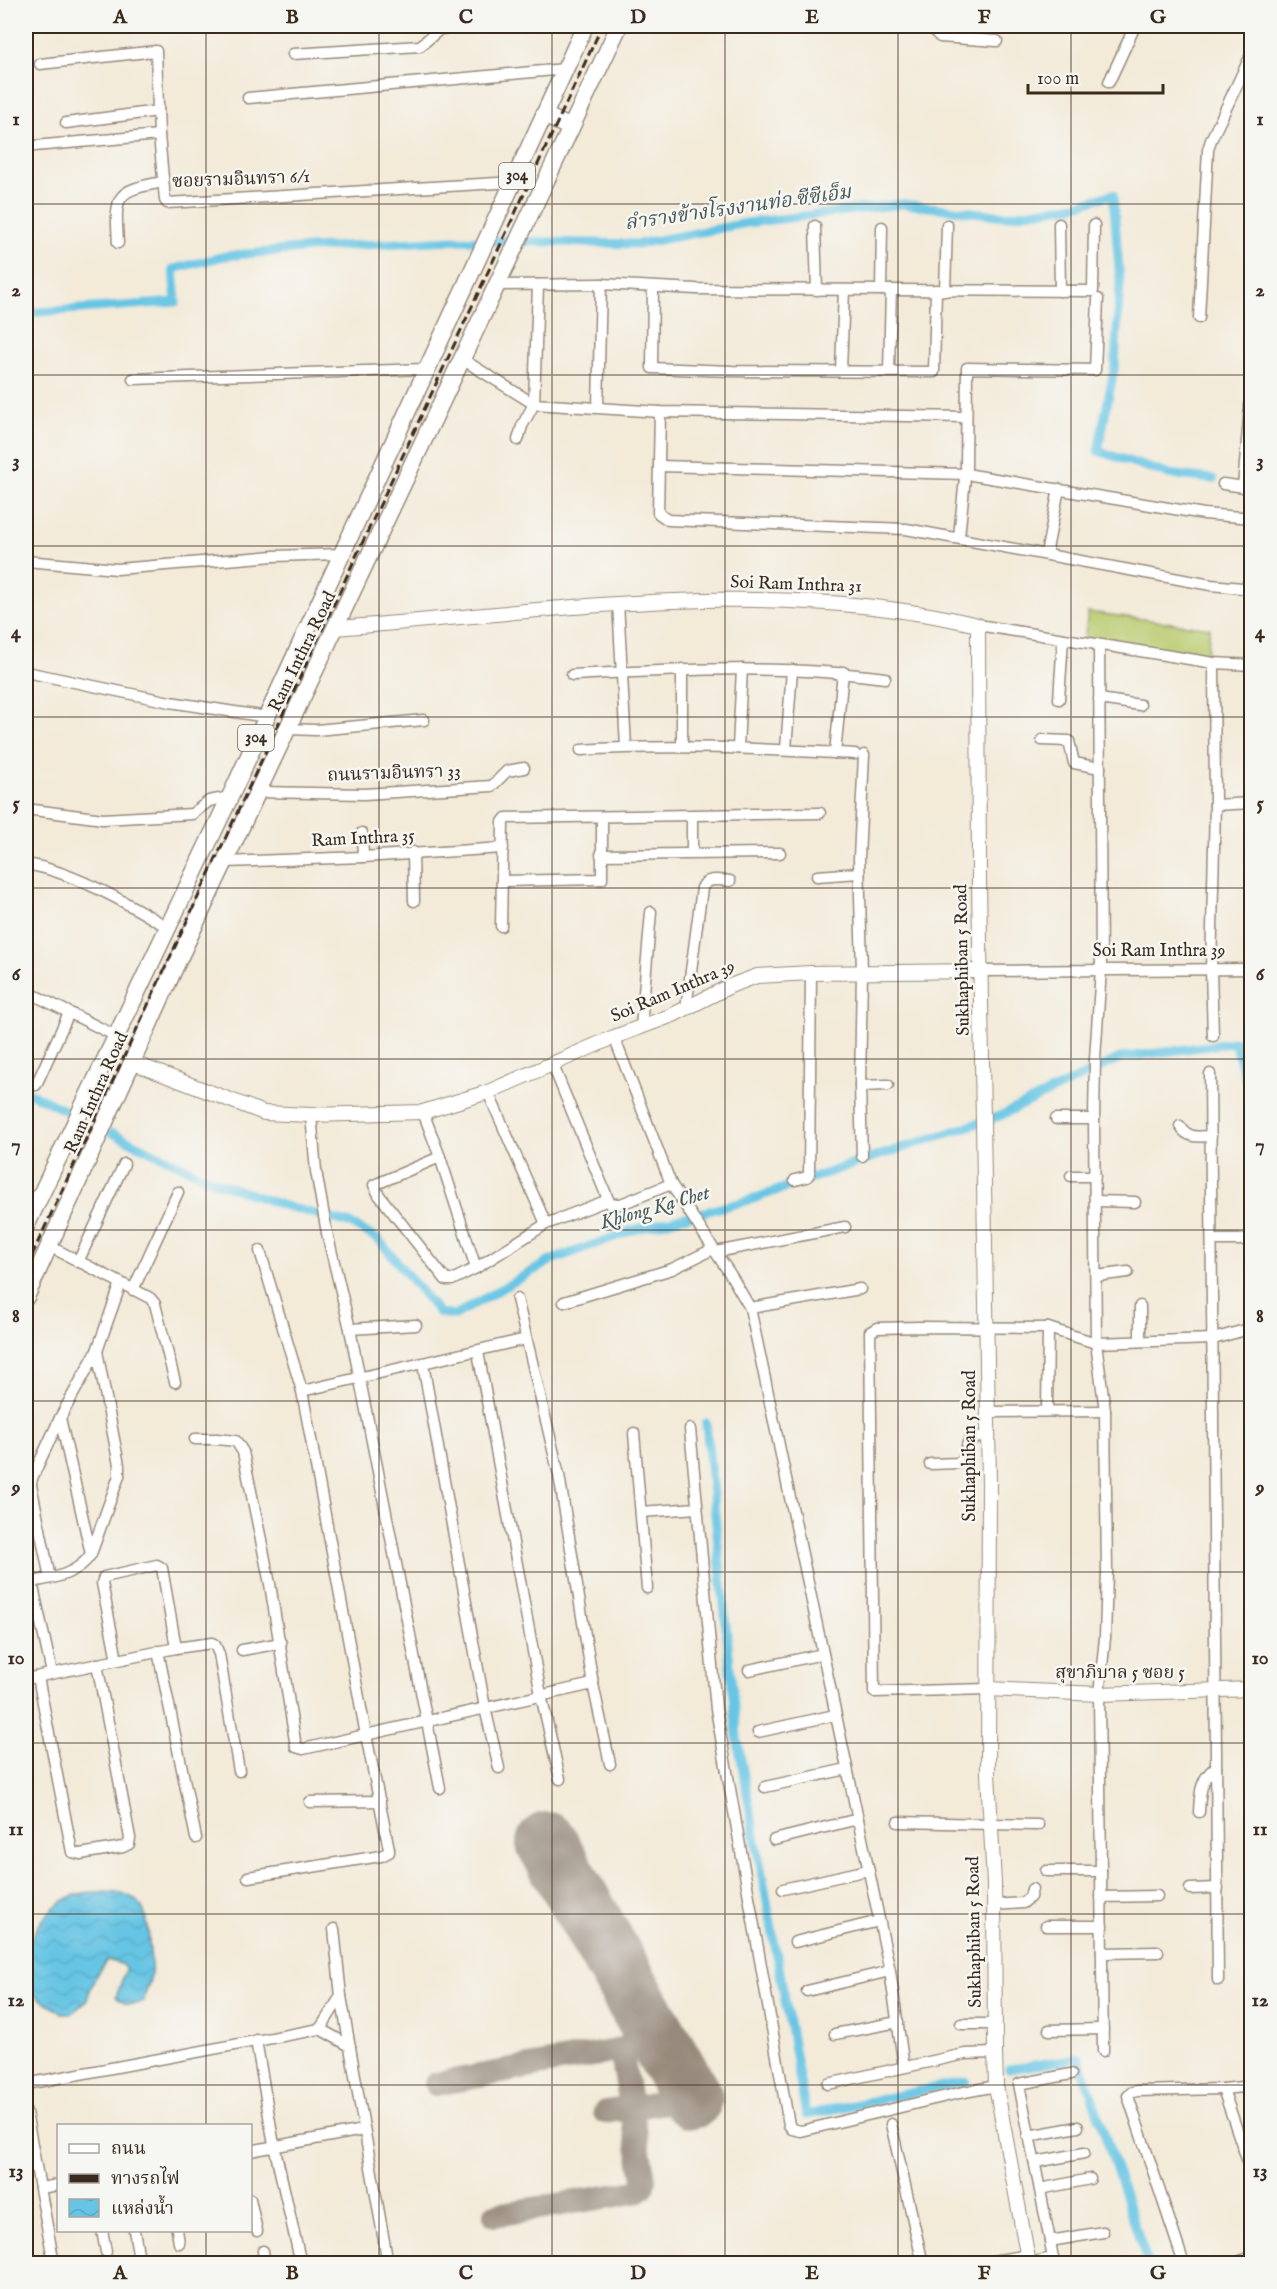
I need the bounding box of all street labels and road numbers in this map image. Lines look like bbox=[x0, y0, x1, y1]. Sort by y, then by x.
road number: 304 bbox=[499, 163, 535, 189]
street label: ซอยรามอินทรา 6/1 bbox=[172, 166, 310, 194]
street label: Soi Ram Inthra 31 bbox=[730, 571, 862, 599]
street label: Ram Inthra Road bbox=[264, 588, 342, 716]
road number: 304 bbox=[238, 725, 274, 751]
street label: ถนนรามอินทรา 33 bbox=[327, 760, 461, 788]
street label: Ram Inthra 35 bbox=[311, 825, 416, 853]
street label: Sukhaphiban 5 Road bbox=[950, 884, 976, 1036]
street label: Soi Ram Inthra 39 bbox=[1093, 940, 1225, 963]
street label: Soi Ram Inthra 39 bbox=[607, 955, 739, 1029]
street label: Ram Inthra Road bbox=[60, 1028, 134, 1158]
street label: Sukhaphiban 5 Road bbox=[959, 1370, 982, 1522]
street label: สุขาภิบาล 5 ซอย 5 bbox=[1055, 1662, 1185, 1685]
street label: Sukhaphiban 5 Road bbox=[962, 1856, 988, 2008]

